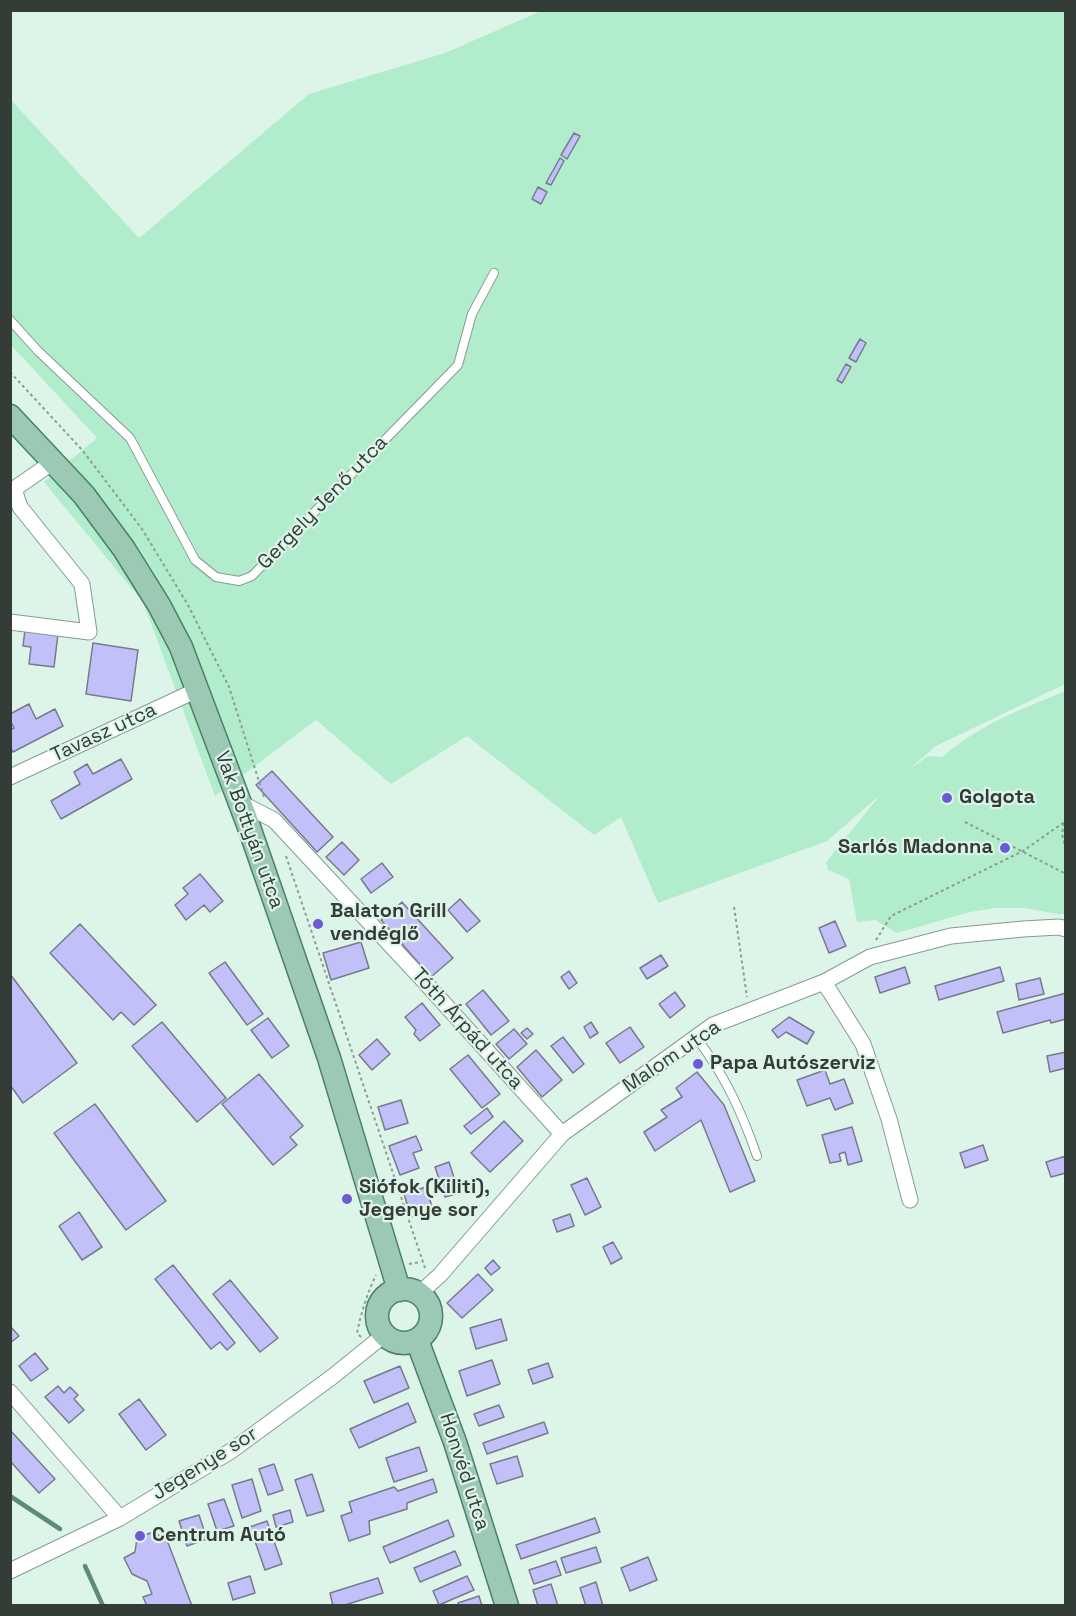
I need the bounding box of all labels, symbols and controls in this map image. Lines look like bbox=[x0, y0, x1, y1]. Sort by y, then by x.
street label: Gergely Jenő utca bbox=[253, 431, 393, 575]
street label: Tavasz utca bbox=[47, 698, 161, 768]
street label: Vak Bottyán utca bbox=[209, 748, 289, 912]
place label: Golgota bbox=[959, 786, 1035, 810]
marker: Golgota bbox=[940, 791, 954, 805]
place label: Sarlós Madonna bbox=[838, 836, 993, 860]
marker: Sarlós Madonna bbox=[998, 841, 1012, 855]
place label: Balaton Grill vendéglő bbox=[330, 900, 447, 947]
marker: Balaton Grill vendéglő bbox=[311, 917, 325, 931]
street label: Tóth Árpád utca bbox=[406, 963, 528, 1095]
street label: Malom utca bbox=[618, 1015, 726, 1099]
place label: Papa Autószerviz bbox=[710, 1052, 876, 1076]
marker: Papa Autószerviz bbox=[691, 1057, 705, 1071]
place label: Siófok (Kiliti), Jegenye sor bbox=[359, 1176, 490, 1223]
marker: Siófok (Kiliti), Jegenye sor bbox=[340, 1192, 354, 1206]
street label: Honvéd utca bbox=[434, 1410, 494, 1534]
street label: Jegenye sor bbox=[148, 1422, 262, 1506]
place label: Centrum Autó bbox=[152, 1524, 286, 1548]
marker: Centrum Autó bbox=[133, 1529, 147, 1543]

